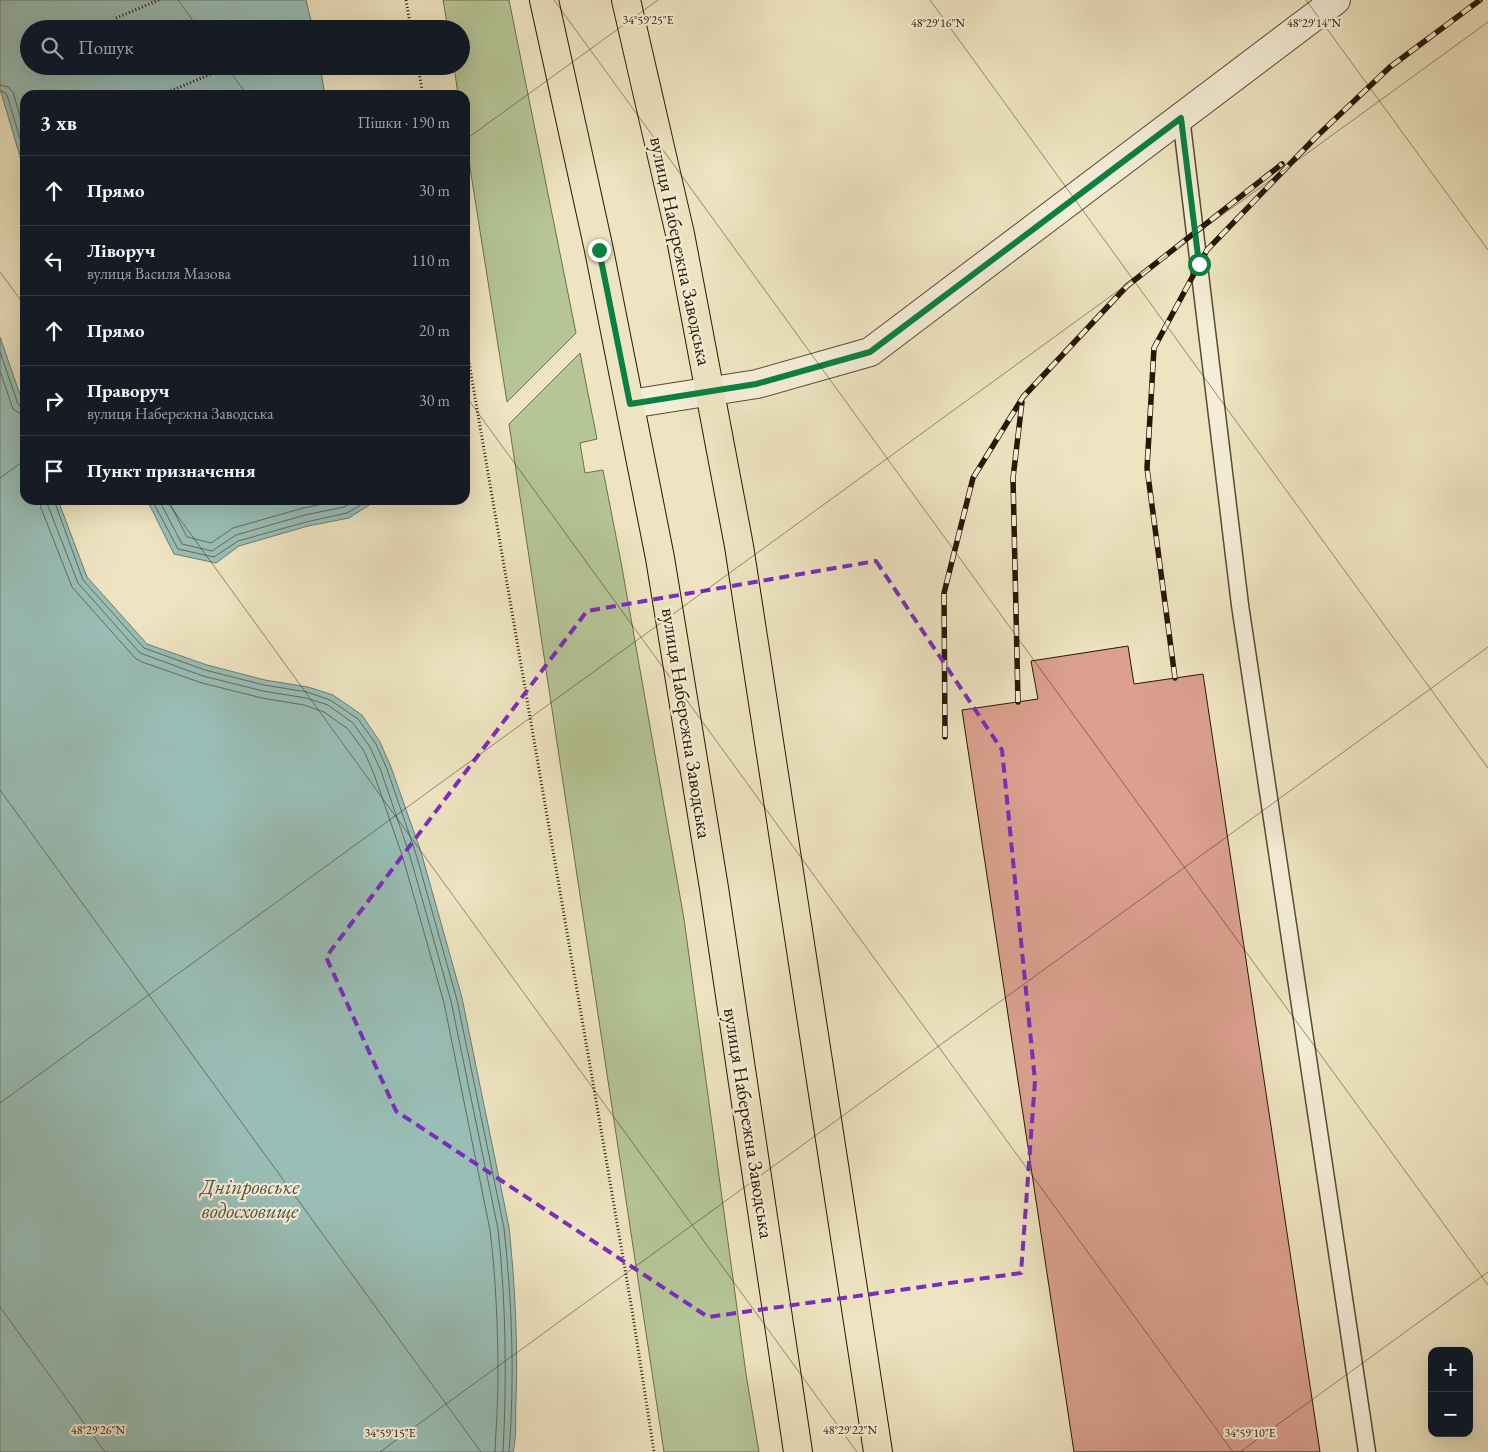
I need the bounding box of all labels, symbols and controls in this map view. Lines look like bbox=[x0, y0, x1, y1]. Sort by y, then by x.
text: 34°59'25"E bbox=[622, 12, 674, 28]
text: 48°29'16"N bbox=[911, 15, 965, 31]
text: 48°29'14"N bbox=[1287, 15, 1341, 31]
search box bbox=[20, 20, 470, 75]
icon: search bbox=[38, 34, 66, 62]
text: Пошук bbox=[78, 35, 134, 60]
text: 3 хв bbox=[40, 109, 77, 136]
text: Пішки · 190 m bbox=[357, 112, 450, 133]
street label: вулиця Набережна Заводська bbox=[644, 134, 718, 368]
icon: ahead bbox=[40, 177, 68, 205]
text: Прямо bbox=[87, 178, 145, 203]
text: 30 m bbox=[419, 180, 450, 201]
text: Ліворуч bbox=[87, 238, 155, 263]
route end bbox=[588, 239, 611, 262]
icon: left bbox=[40, 247, 68, 275]
text: 110 m bbox=[411, 250, 450, 271]
route start bbox=[1188, 253, 1211, 276]
text: вулиця Василя Мазова bbox=[87, 263, 231, 284]
icon: ahead bbox=[40, 317, 68, 345]
text: Прямо bbox=[87, 318, 145, 343]
text: 20 m bbox=[419, 320, 450, 341]
text: Праворуч bbox=[87, 378, 169, 403]
icon: right bbox=[40, 387, 68, 415]
text: 30 m bbox=[419, 390, 450, 411]
text: вулиця Набережна Заводська bbox=[87, 403, 274, 424]
icon: arrive bbox=[40, 457, 68, 485]
text: Пункт призначення bbox=[87, 458, 256, 483]
street label: вулиця Набережна Заводська bbox=[656, 606, 718, 840]
street label: вулиця Набережна Заводська bbox=[718, 1006, 780, 1240]
water label: Дніпровське водосховище bbox=[199, 1173, 300, 1224]
map controls bbox=[1428, 1347, 1473, 1437]
button: + bbox=[1428, 1347, 1473, 1392]
button: − bbox=[1428, 1392, 1473, 1437]
text: 48°29'26"N bbox=[71, 1422, 125, 1438]
text: 48°29'22"N bbox=[823, 1422, 877, 1438]
text: 34°59'15"E bbox=[364, 1425, 416, 1441]
text: 34°59'10"E bbox=[1224, 1425, 1276, 1441]

